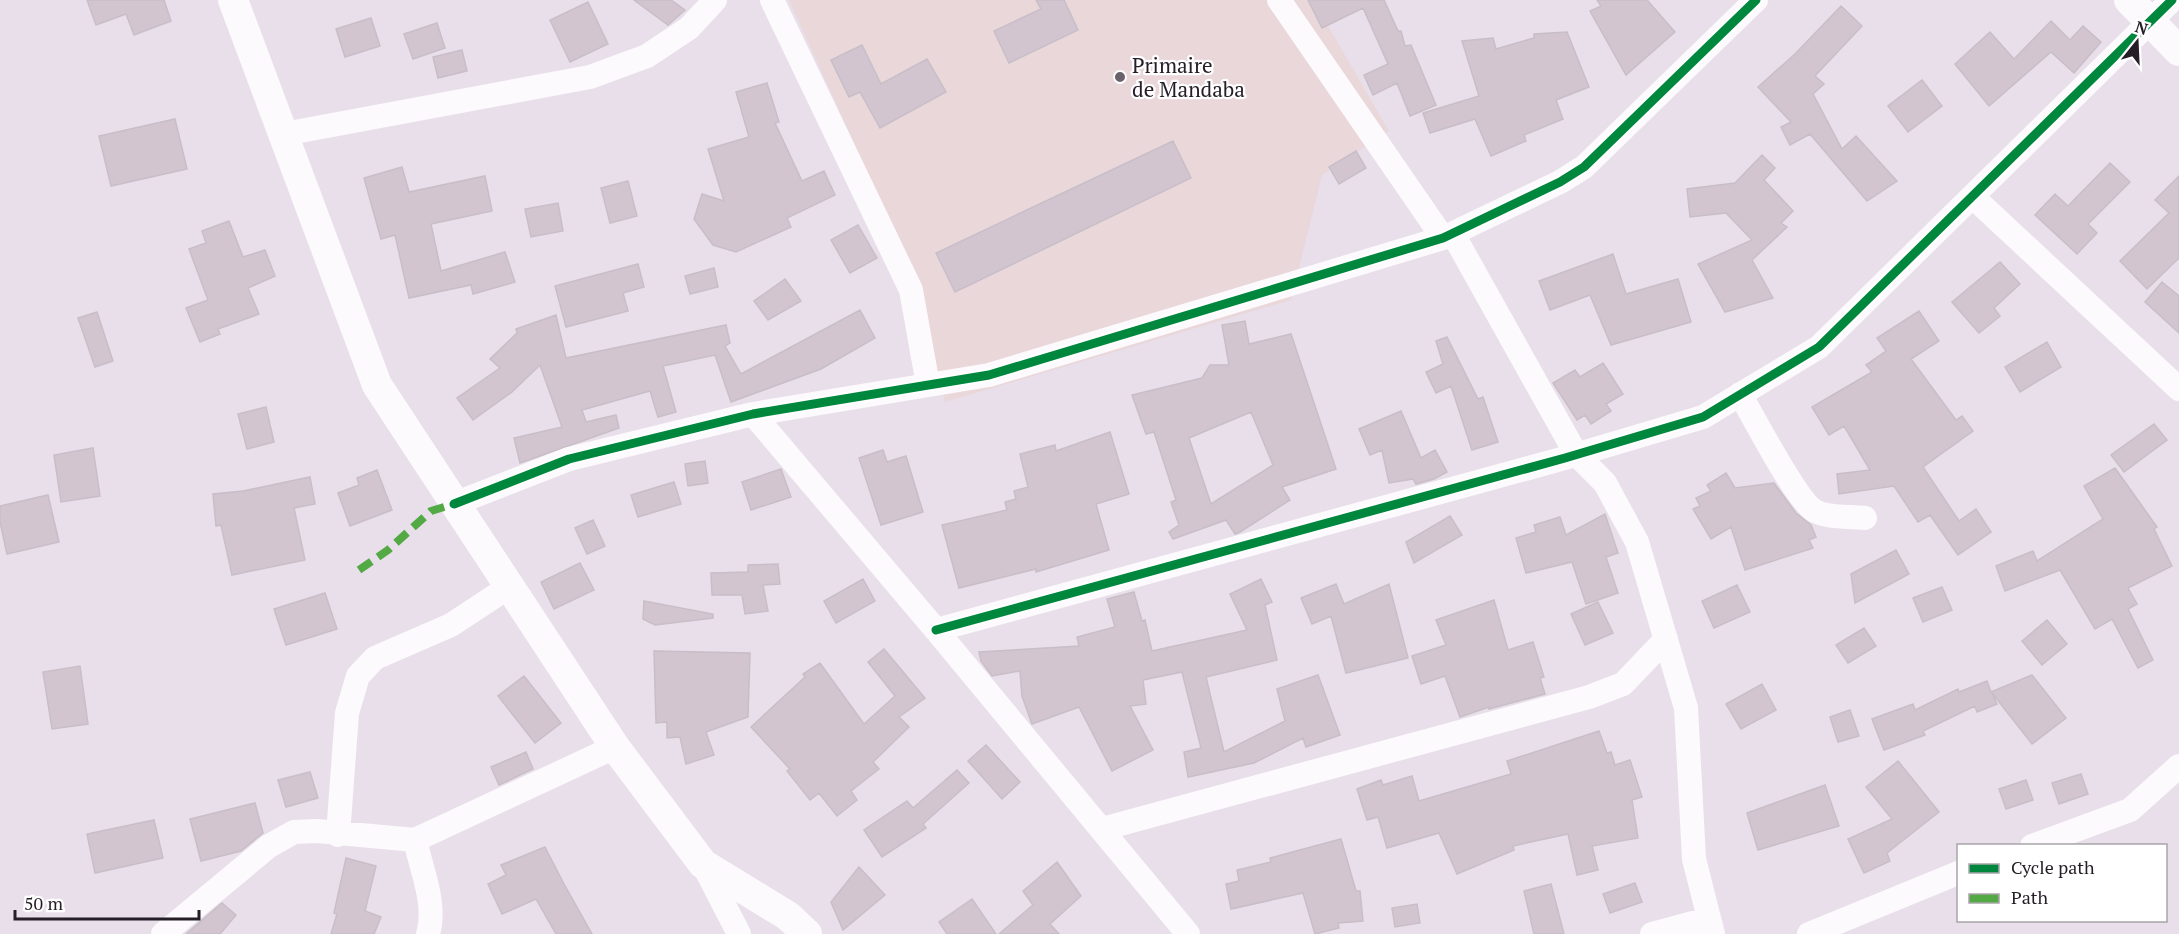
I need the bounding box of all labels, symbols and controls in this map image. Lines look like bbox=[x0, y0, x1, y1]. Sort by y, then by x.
north arrow bbox=[2107, 12, 2167, 72]
text: N bbox=[2132, 15, 2151, 40]
place label: Primaire de Mandaba bbox=[1132, 51, 1245, 103]
marker: Primaire de Mandaba bbox=[1113, 70, 1127, 84]
legend bbox=[1957, 844, 2167, 922]
text: Cycle path bbox=[2011, 855, 2095, 879]
scale bar bbox=[15, 883, 200, 921]
text: Path bbox=[2011, 885, 2048, 909]
text: 50 m bbox=[24, 891, 64, 915]

